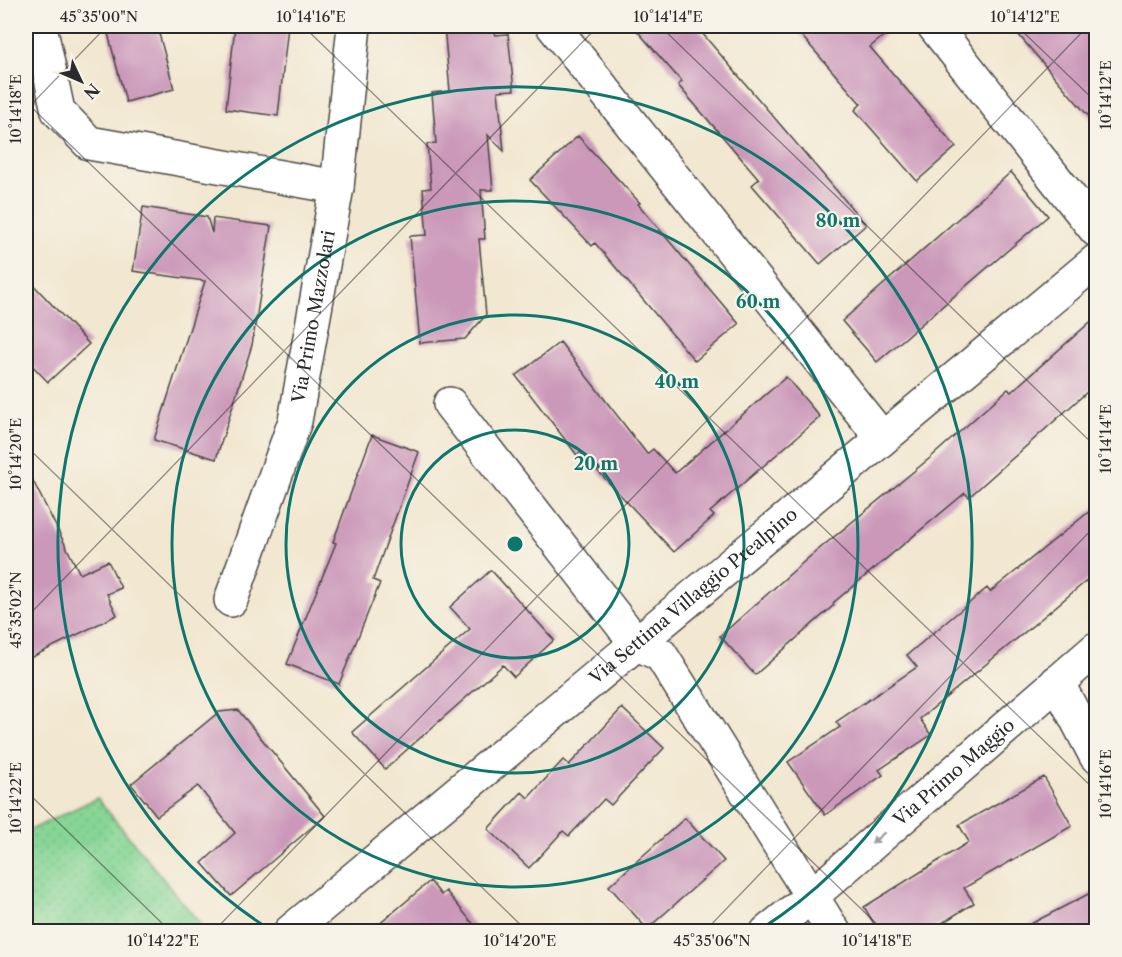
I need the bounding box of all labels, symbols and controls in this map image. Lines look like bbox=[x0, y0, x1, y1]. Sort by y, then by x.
text: 45°35'00"N bbox=[60, 7, 138, 26]
text: 10°14'16"E bbox=[276, 7, 346, 26]
text: 10°14'14"E bbox=[633, 7, 703, 26]
text: 10°14'12"E bbox=[990, 7, 1060, 26]
north arrow bbox=[51, 51, 111, 111]
text: 10°14'12"E bbox=[1096, 60, 1115, 130]
text: 10°14'18"E bbox=[6, 74, 25, 144]
text: N bbox=[80, 79, 104, 103]
text: 80 m bbox=[815, 210, 861, 232]
street label: Via Primo Mazzolari bbox=[287, 228, 340, 406]
text: 60 m bbox=[736, 291, 780, 313]
text: 40 m bbox=[655, 371, 699, 393]
text: 10°14'14"E bbox=[1096, 404, 1115, 474]
text: 10°14'20"E bbox=[6, 418, 25, 490]
text: 20 m bbox=[574, 453, 618, 475]
street label: Via Settima Villaggio Prealpino bbox=[584, 503, 802, 690]
centre of rings bbox=[505, 534, 525, 554]
text: 45°35'02"N bbox=[6, 571, 25, 649]
street label: Via Primo Maggio bbox=[888, 714, 1019, 832]
text: 10°14'16"E bbox=[1096, 749, 1115, 819]
text: 10°14'22"E bbox=[6, 762, 25, 834]
one-way arrow bbox=[870, 832, 886, 845]
text: 10°14'22"E bbox=[127, 931, 199, 950]
text: 10°14'20"E bbox=[484, 931, 556, 950]
text: 45°35'06"N bbox=[673, 931, 751, 950]
text: 10°14'18"E bbox=[842, 931, 912, 950]

